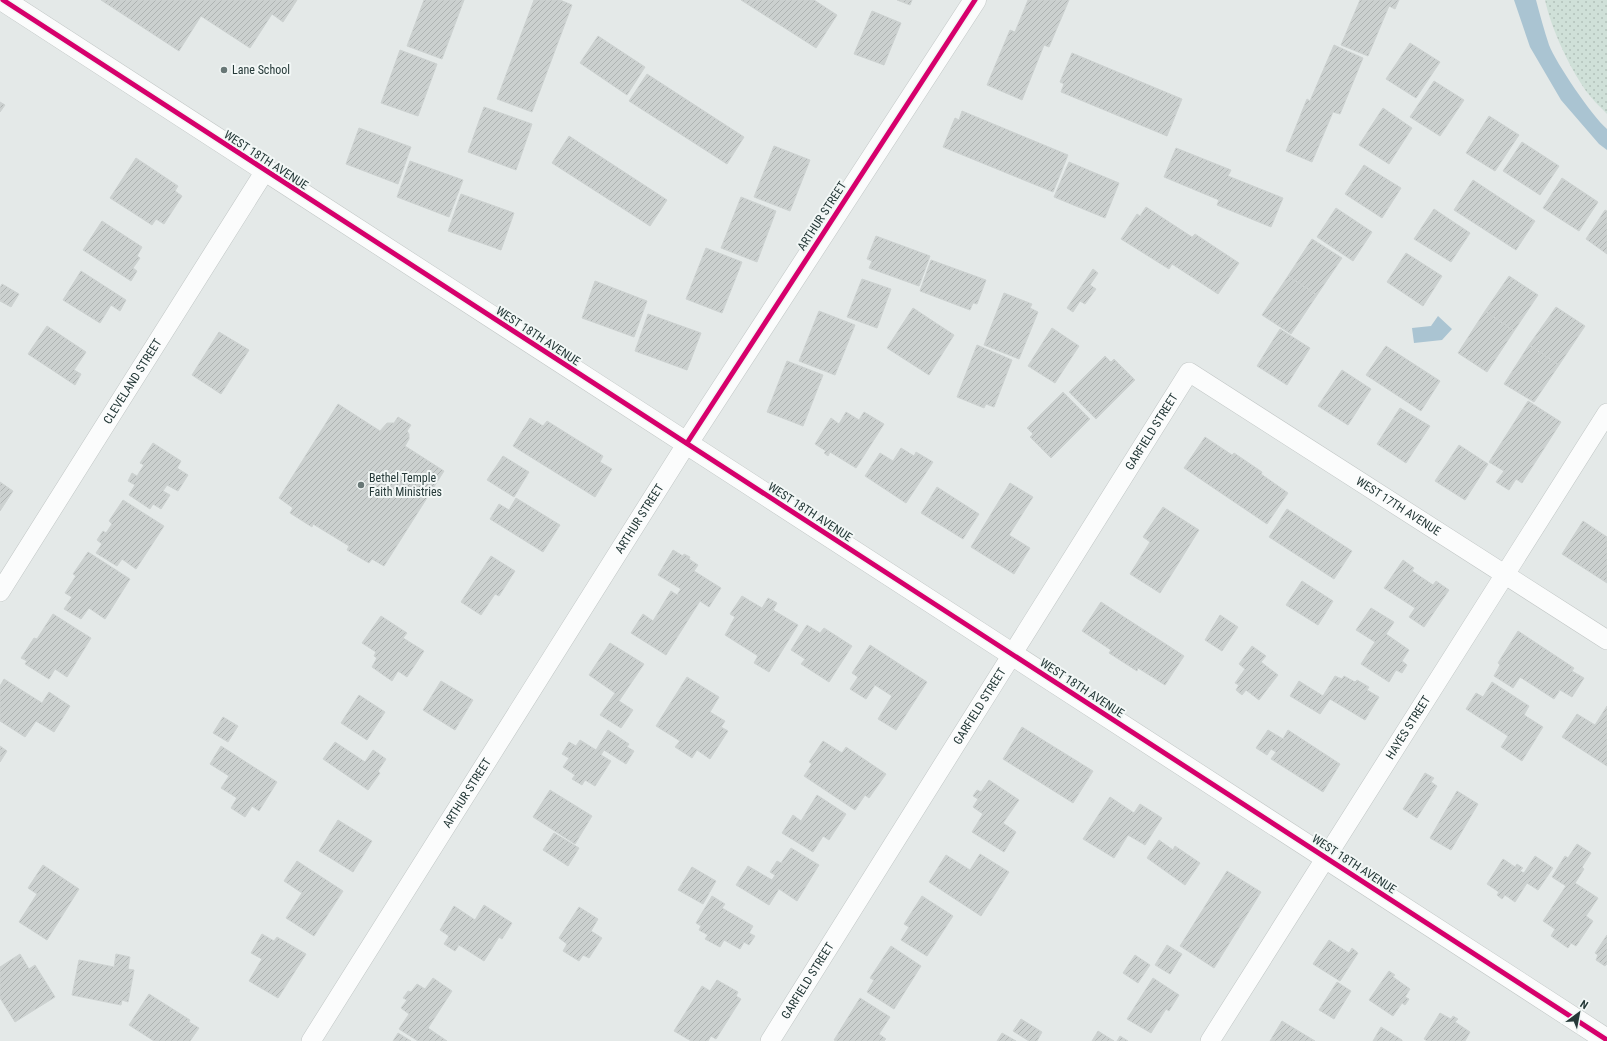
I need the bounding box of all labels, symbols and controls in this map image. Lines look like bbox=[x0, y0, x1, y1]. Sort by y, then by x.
place label: Lane School bbox=[232, 63, 290, 77]
marker: Lane School bbox=[219, 65, 229, 75]
street label: WEST 18TH AVENUE bbox=[221, 128, 311, 192]
street label: ARTHUR STREET bbox=[794, 179, 850, 253]
street label: WEST 18TH AVENUE bbox=[493, 304, 583, 368]
street label: CLEVELAND STREET bbox=[101, 336, 165, 427]
street label: GARFIELD STREET bbox=[1122, 391, 1181, 473]
place label: Bethel Temple Faith Ministries bbox=[369, 471, 442, 499]
street label: WEST 17TH AVENUE bbox=[1353, 474, 1443, 538]
marker: Bethel Temple Faith Ministries bbox=[356, 480, 366, 490]
street label: WEST 18TH AVENUE bbox=[765, 480, 855, 544]
street label: ARTHUR STREET bbox=[612, 481, 667, 556]
street label: WEST 18TH AVENUE bbox=[1037, 656, 1127, 720]
street label: GARFIELD STREET bbox=[950, 665, 1009, 747]
street label: HAYES STREET bbox=[1383, 693, 1433, 762]
street label: ARTHUR STREET bbox=[440, 756, 494, 830]
street label: WEST 18TH AVENUE bbox=[1309, 832, 1399, 896]
street label: GARFIELD STREET bbox=[778, 940, 837, 1022]
north arrow bbox=[1559, 993, 1599, 1033]
text: N bbox=[1578, 998, 1591, 1012]

